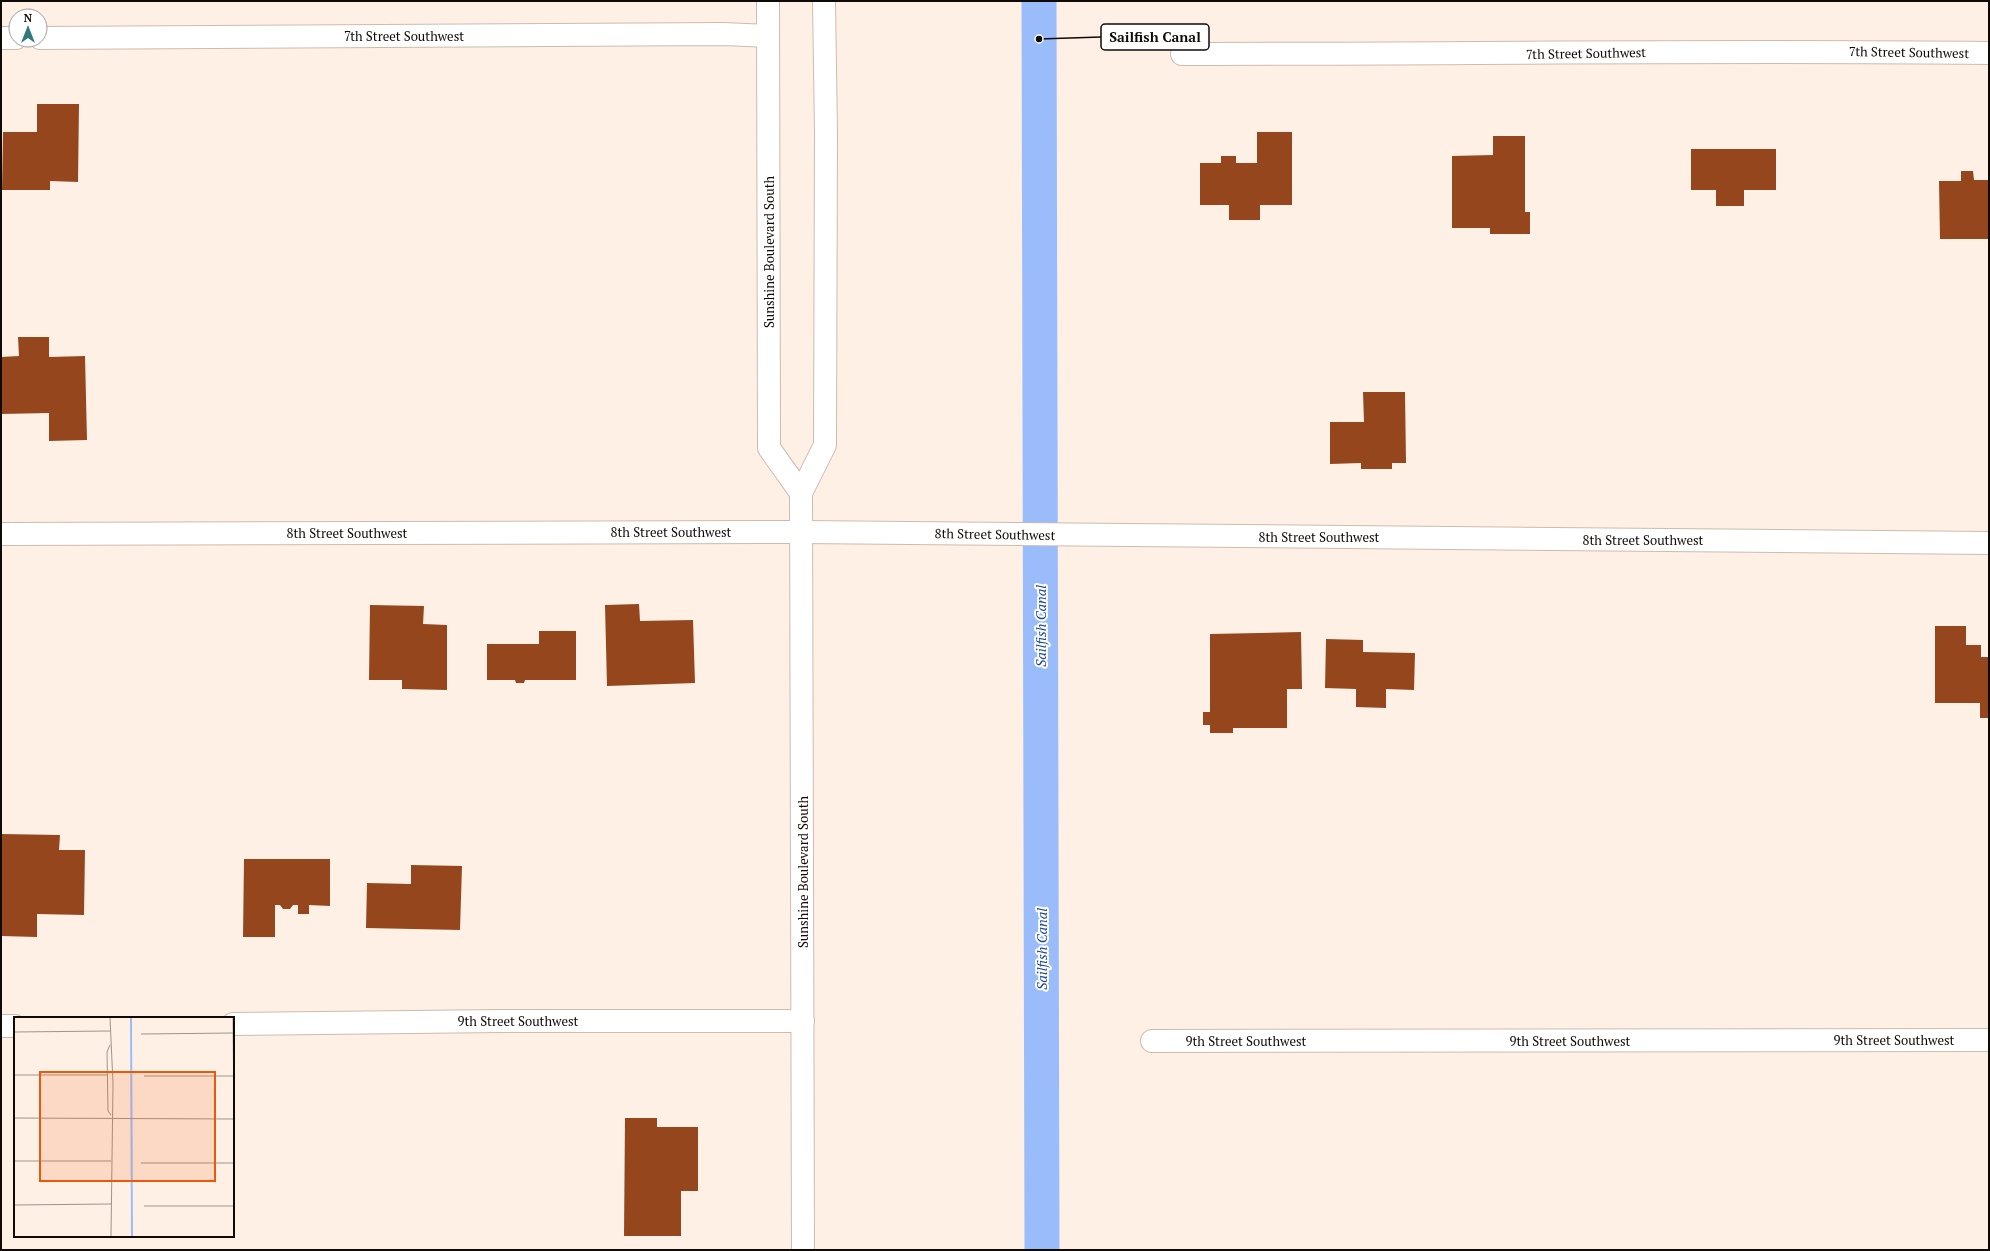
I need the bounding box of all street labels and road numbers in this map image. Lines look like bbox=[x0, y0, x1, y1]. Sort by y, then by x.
street label: 7th Street Southwest bbox=[344, 27, 464, 45]
street label: 7th Street Southwest bbox=[1849, 42, 1969, 62]
street label: 7th Street Southwest bbox=[1526, 43, 1646, 63]
street label: Sunshine Boulevard South bbox=[760, 176, 778, 328]
street label: 8th Street Southwest bbox=[611, 523, 732, 541]
street label: 8th Street Southwest bbox=[287, 524, 408, 542]
street label: 8th Street Southwest bbox=[934, 524, 1056, 544]
street label: 8th Street Southwest bbox=[1259, 528, 1380, 546]
street label: 8th Street Southwest bbox=[1583, 531, 1704, 549]
street label: Sunshine Boulevard South bbox=[794, 796, 812, 948]
street label: 9th Street Southwest bbox=[458, 1012, 579, 1030]
street label: 9th Street Southwest bbox=[1834, 1031, 1955, 1049]
street label: 9th Street Southwest bbox=[1186, 1032, 1307, 1050]
street label: 9th Street Southwest bbox=[1510, 1032, 1631, 1050]

